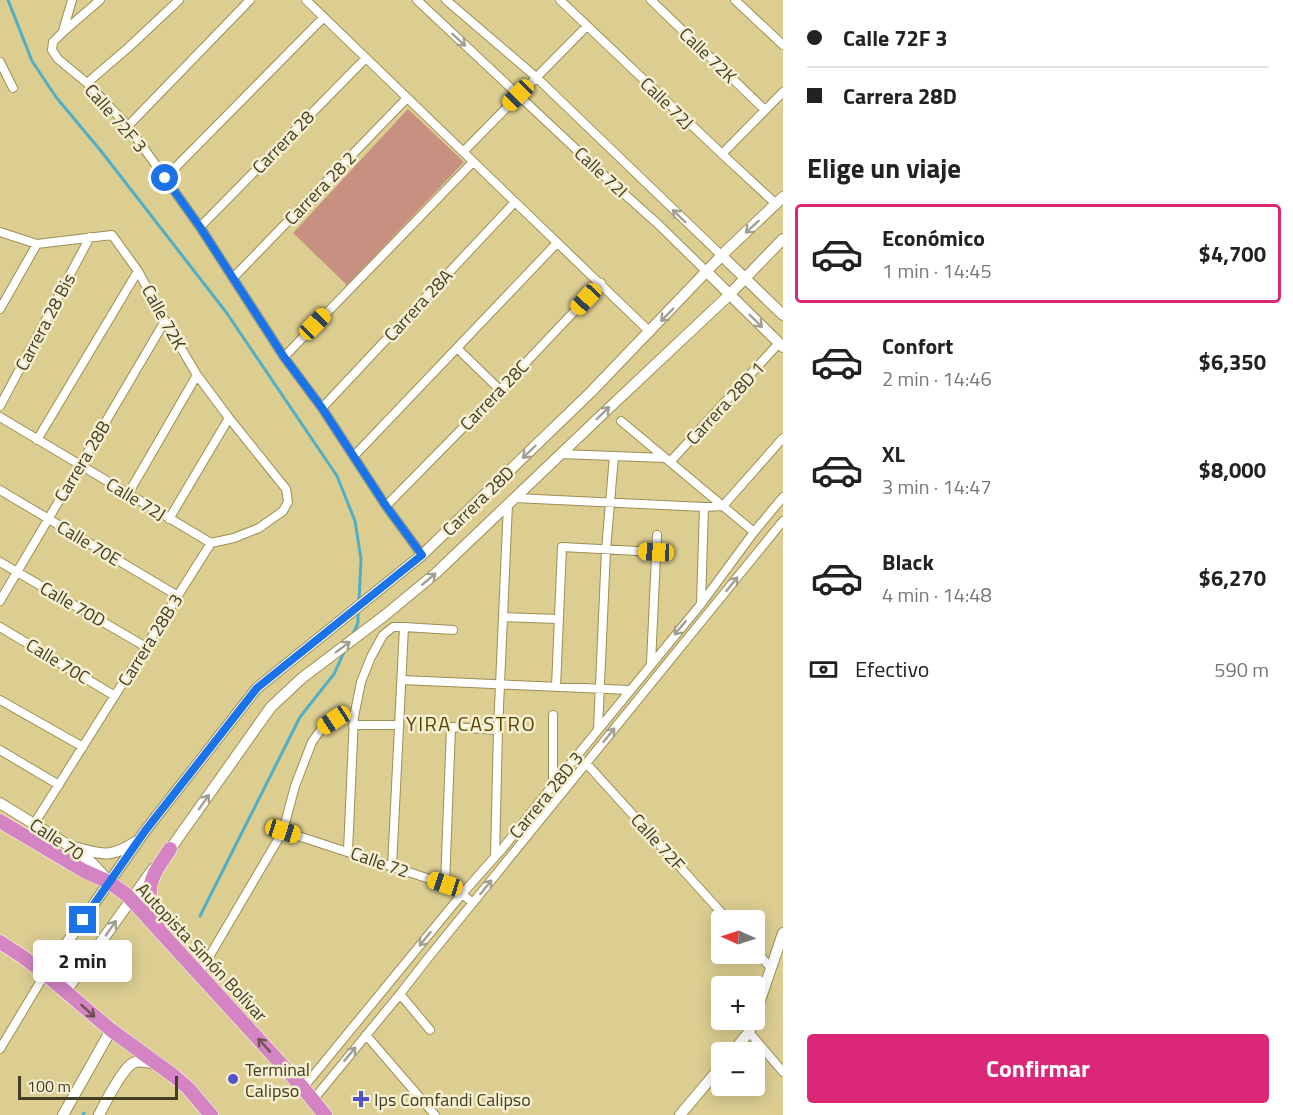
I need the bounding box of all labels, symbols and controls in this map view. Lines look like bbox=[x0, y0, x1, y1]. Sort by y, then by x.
street label: Calle 72K bbox=[673, 21, 743, 89]
text: Calle 72F 3 bbox=[843, 21, 948, 55]
one-way arrow bbox=[452, 33, 467, 47]
street label: Calle 72J bbox=[634, 71, 700, 135]
car bbox=[499, 76, 537, 114]
street label: Calle 72F 3 bbox=[78, 78, 154, 158]
text: Carrera 28D bbox=[843, 79, 957, 113]
street label: Carrera 28 bbox=[246, 104, 320, 180]
street label: Calle 72I bbox=[568, 140, 634, 204]
street label: Carrera 28 2 bbox=[278, 145, 362, 231]
text: Elige un viaje bbox=[807, 147, 961, 188]
route start bbox=[151, 164, 178, 191]
one-way arrow bbox=[672, 208, 687, 223]
one-way arrow bbox=[745, 219, 760, 234]
text: Económico bbox=[882, 221, 985, 255]
icon: car bbox=[810, 227, 864, 281]
text: $4,700 bbox=[1199, 237, 1266, 271]
text: 1 min · 14:45 bbox=[882, 255, 992, 286]
street label: Carrera 28A bbox=[377, 263, 459, 347]
street label: Carrera 28 Bis bbox=[8, 268, 82, 376]
street label: Calle 72K bbox=[135, 280, 193, 354]
car bbox=[567, 280, 605, 318]
car bbox=[296, 305, 334, 343]
one-way arrow bbox=[659, 307, 674, 322]
one-way arrow bbox=[749, 313, 764, 328]
text: Confort bbox=[882, 329, 953, 363]
icon: car bbox=[810, 335, 864, 389]
text: $6,350 bbox=[1199, 345, 1266, 379]
street label: Carrera 28C bbox=[453, 353, 535, 437]
street label: Carrera 28D 1 bbox=[679, 355, 771, 451]
text: 2 min · 14:46 bbox=[882, 363, 992, 394]
one-way arrow bbox=[595, 406, 610, 421]
street label: Carrera 28B bbox=[47, 415, 117, 507]
text: XL bbox=[882, 437, 905, 471]
icon: car bbox=[810, 443, 864, 497]
one-way arrow bbox=[521, 445, 536, 460]
text: $8,000 bbox=[1199, 453, 1266, 487]
street label: Carrera 28D bbox=[436, 460, 520, 542]
street label: Calle 72J bbox=[101, 471, 171, 527]
text: 3 min · 14:47 bbox=[882, 471, 992, 502]
street label: Calle 70E bbox=[52, 513, 126, 573]
car bbox=[638, 542, 674, 562]
text: Black bbox=[882, 545, 934, 579]
icon: car bbox=[810, 551, 864, 605]
text: $6,270 bbox=[1199, 561, 1266, 595]
one-way arrow bbox=[421, 572, 436, 586]
street label: Calle 70D bbox=[35, 574, 111, 634]
one-way arrow bbox=[725, 576, 738, 592]
text: 4 min · 14:48 bbox=[882, 579, 992, 610]
street label: Carrera 28B 3 bbox=[111, 588, 189, 692]
one-way arrow bbox=[674, 620, 687, 636]
street label: Calle 70C bbox=[21, 631, 95, 691]
one-way arrow bbox=[335, 641, 351, 654]
text: Efectivo bbox=[855, 652, 929, 686]
icon: cash bbox=[807, 653, 840, 686]
text: 590 m bbox=[1214, 654, 1269, 685]
car bbox=[314, 703, 354, 737]
district label: YIRA CASTRO bbox=[406, 708, 536, 739]
one-way arrow bbox=[602, 728, 615, 744]
street label: Carrera 28D 3 bbox=[502, 746, 590, 844]
one-way arrow bbox=[198, 794, 210, 810]
street label: Calle 72F bbox=[625, 807, 691, 877]
street label: Calle 70 bbox=[24, 811, 90, 867]
car bbox=[263, 817, 303, 845]
street label: Calle 72 bbox=[347, 839, 413, 885]
car bbox=[425, 870, 465, 898]
street label: Autopista Simón Bolívar bbox=[130, 876, 274, 1028]
one-way arrow bbox=[479, 879, 492, 895]
route end bbox=[69, 906, 96, 933]
north arrow bbox=[711, 910, 765, 964]
map controls bbox=[711, 910, 765, 1096]
one-way arrow bbox=[105, 920, 117, 936]
one-way arrow bbox=[418, 931, 432, 946]
callout: 2 min bbox=[34, 941, 132, 983]
text: 2 min bbox=[58, 945, 107, 976]
button: + bbox=[711, 976, 765, 1030]
one-way arrow bbox=[80, 1004, 95, 1018]
button: Confirmar bbox=[807, 1034, 1269, 1103]
one-way arrow bbox=[257, 1037, 271, 1052]
button: − bbox=[711, 1042, 765, 1096]
one-way arrow bbox=[343, 1047, 356, 1063]
place label: Terminal Calipso bbox=[245, 1056, 310, 1104]
marker: Terminal Calipso bbox=[226, 1072, 240, 1086]
scale bar bbox=[18, 1073, 178, 1100]
text: 100 m bbox=[27, 1074, 71, 1098]
place label: Ips Comfandi Calipso bbox=[374, 1086, 531, 1113]
marker: Ips Comfandi Calipso bbox=[352, 1090, 370, 1108]

